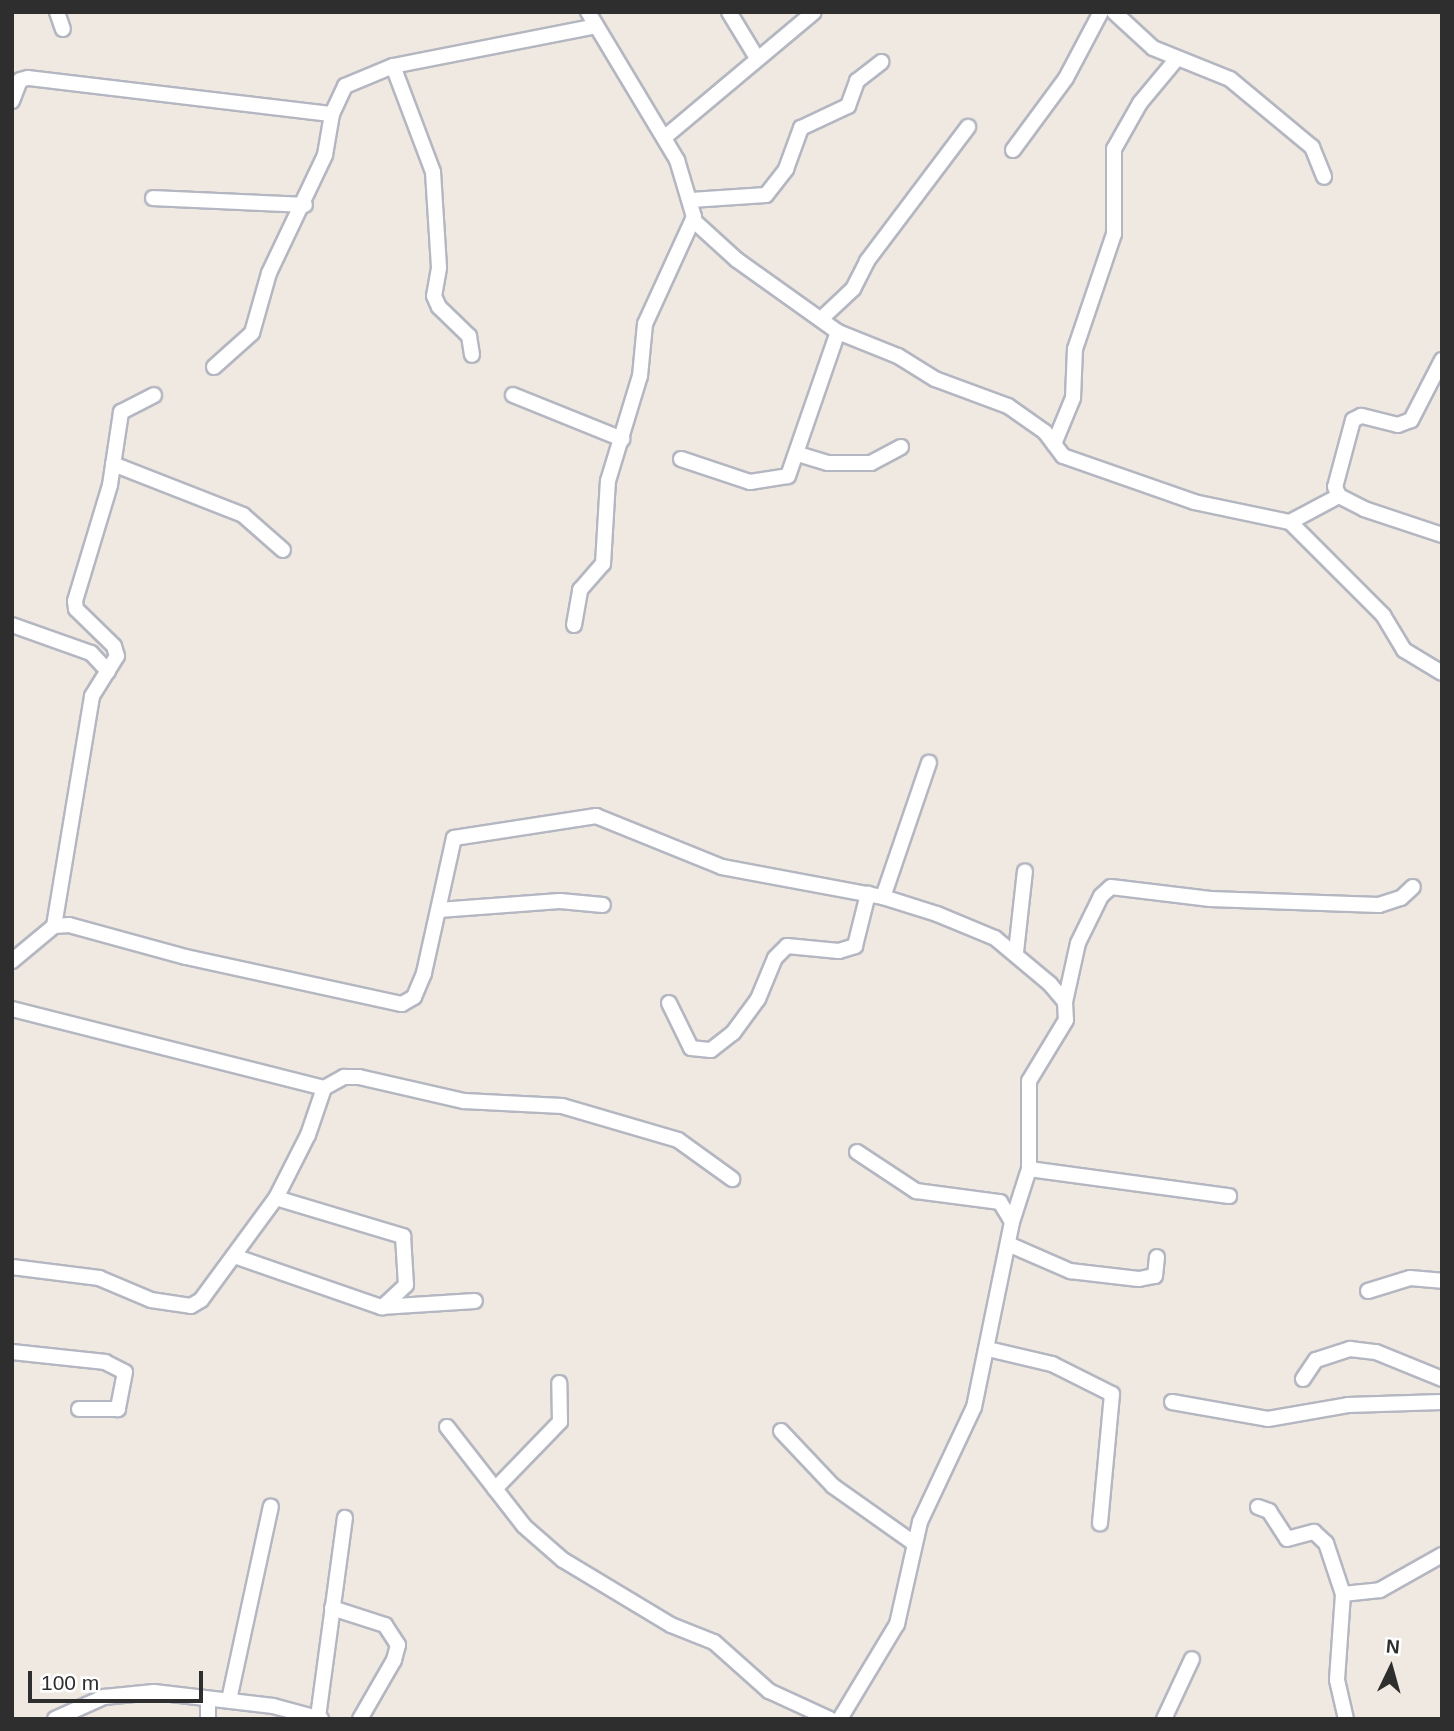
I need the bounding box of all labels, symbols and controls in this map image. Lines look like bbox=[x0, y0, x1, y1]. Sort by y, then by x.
north arrow bbox=[1356, 1633, 1426, 1703]
text: N bbox=[1385, 1636, 1401, 1658]
scale bar bbox=[32, 1658, 206, 1702]
text: 100 m bbox=[41, 1671, 99, 1694]

